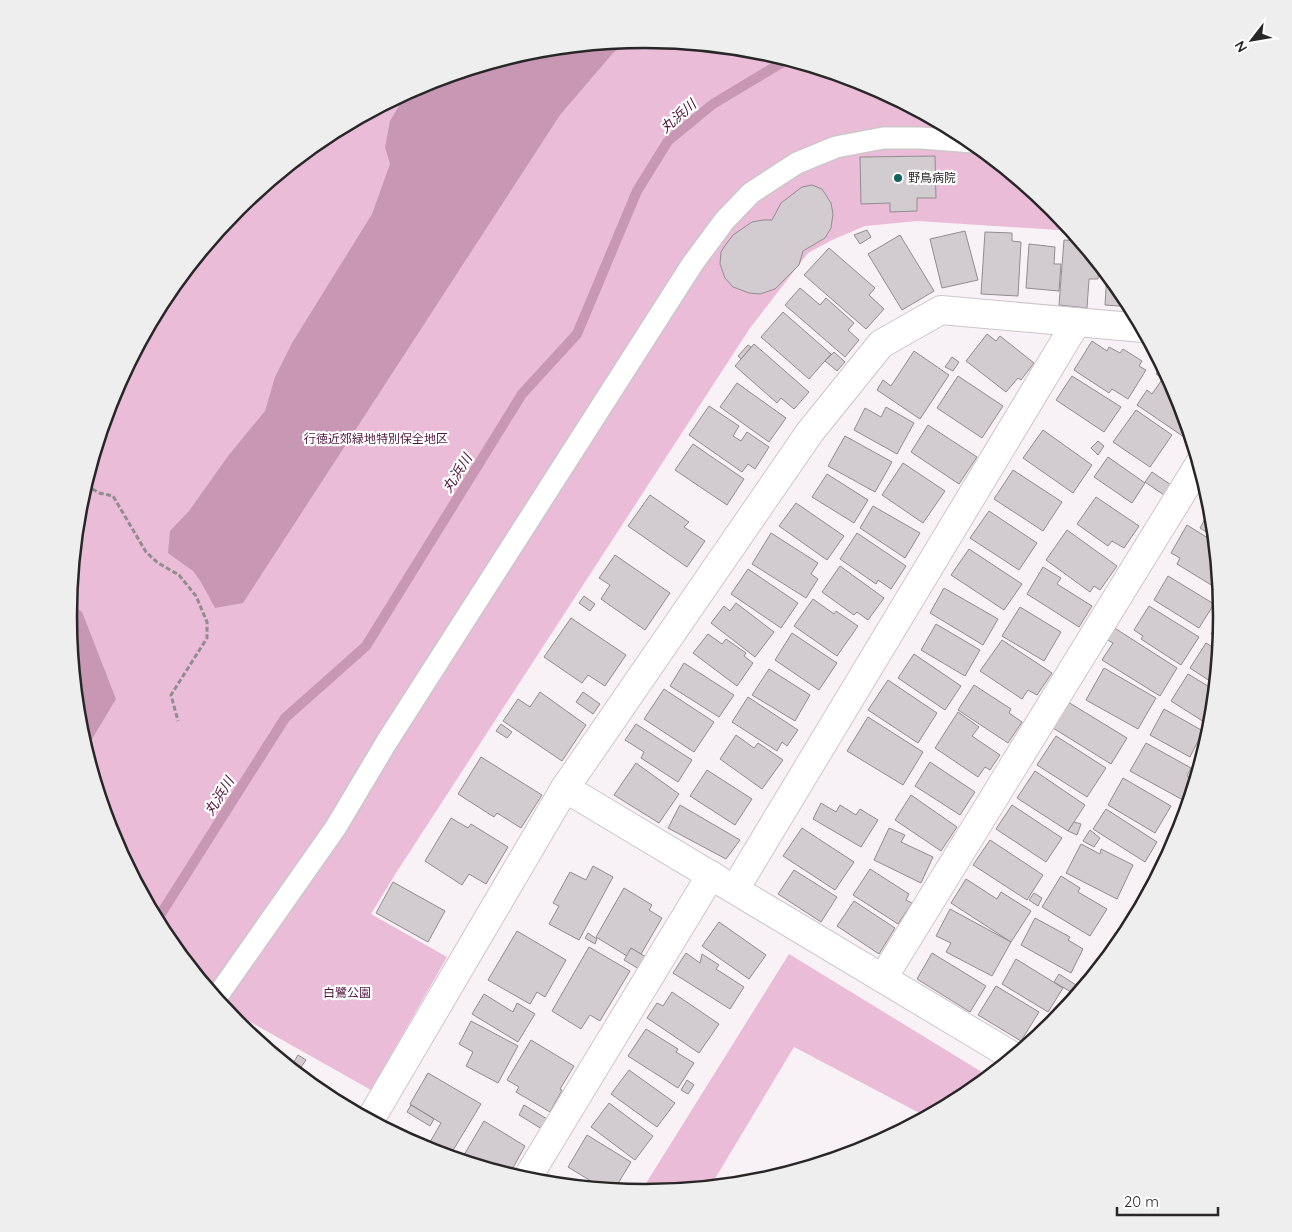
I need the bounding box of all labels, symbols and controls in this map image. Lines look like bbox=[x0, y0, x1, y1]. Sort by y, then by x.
north arrow bbox=[1227, 15, 1277, 65]
text: N bbox=[1230, 38, 1251, 56]
water label: 丸浜川 bbox=[656, 94, 701, 137]
place label: 野鳥病院 bbox=[908, 170, 956, 185]
marker: 野鳥病院 bbox=[892, 172, 904, 184]
park label: 行徳近郊緑地特別保全地区 bbox=[304, 431, 448, 446]
water label: 丸浜川 bbox=[438, 449, 477, 496]
water label: 丸浜川 bbox=[200, 772, 239, 819]
park label: 白鷺公園 bbox=[323, 985, 371, 1000]
scale bar bbox=[1117, 1184, 1218, 1216]
text: 20 m bbox=[1124, 1192, 1159, 1211]

